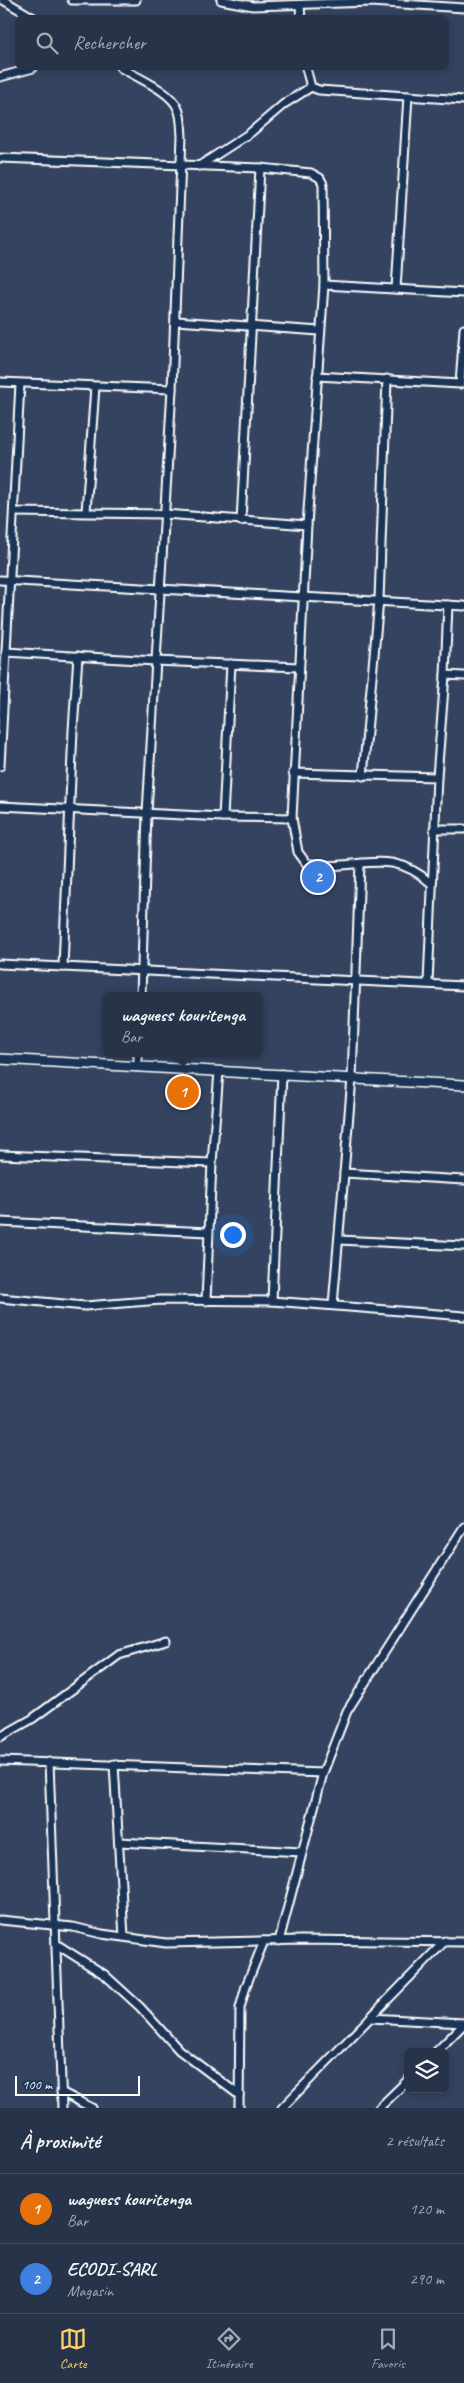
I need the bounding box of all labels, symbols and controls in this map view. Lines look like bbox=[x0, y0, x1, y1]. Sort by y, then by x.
search box bbox=[15, 15, 449, 70]
icon: search bbox=[33, 29, 61, 57]
text: Rechercher bbox=[73, 31, 146, 55]
pin: 2 bbox=[302, 858, 334, 896]
popup bbox=[103, 992, 263, 1057]
text: waguess kouritenga bbox=[121, 1003, 245, 1027]
text: Bar bbox=[121, 1027, 142, 1047]
pin: 1 bbox=[167, 1073, 199, 1111]
your location bbox=[220, 1222, 246, 1248]
map controls bbox=[404, 2048, 449, 2093]
button: layers bbox=[404, 2048, 449, 2093]
scale bar bbox=[15, 2073, 140, 2096]
text: 100 m bbox=[22, 2076, 52, 2093]
text: À proximité bbox=[20, 2128, 100, 2154]
text: 2 résultats bbox=[385, 2131, 444, 2151]
text: waguess kouritenga bbox=[67, 2187, 191, 2211]
text: 1 bbox=[32, 2199, 40, 2219]
text: 120 m bbox=[410, 2199, 444, 2219]
text: Bar bbox=[67, 2211, 88, 2231]
text: ECODI-SARL bbox=[67, 2257, 157, 2281]
text: 2 bbox=[32, 2269, 40, 2289]
text: 290 m bbox=[410, 2269, 444, 2289]
text: Magasin bbox=[67, 2281, 113, 2301]
tab: Carte bbox=[59, 2325, 87, 2372]
tab: Itinéraire bbox=[205, 2325, 253, 2372]
tab: Favoris bbox=[371, 2325, 405, 2372]

